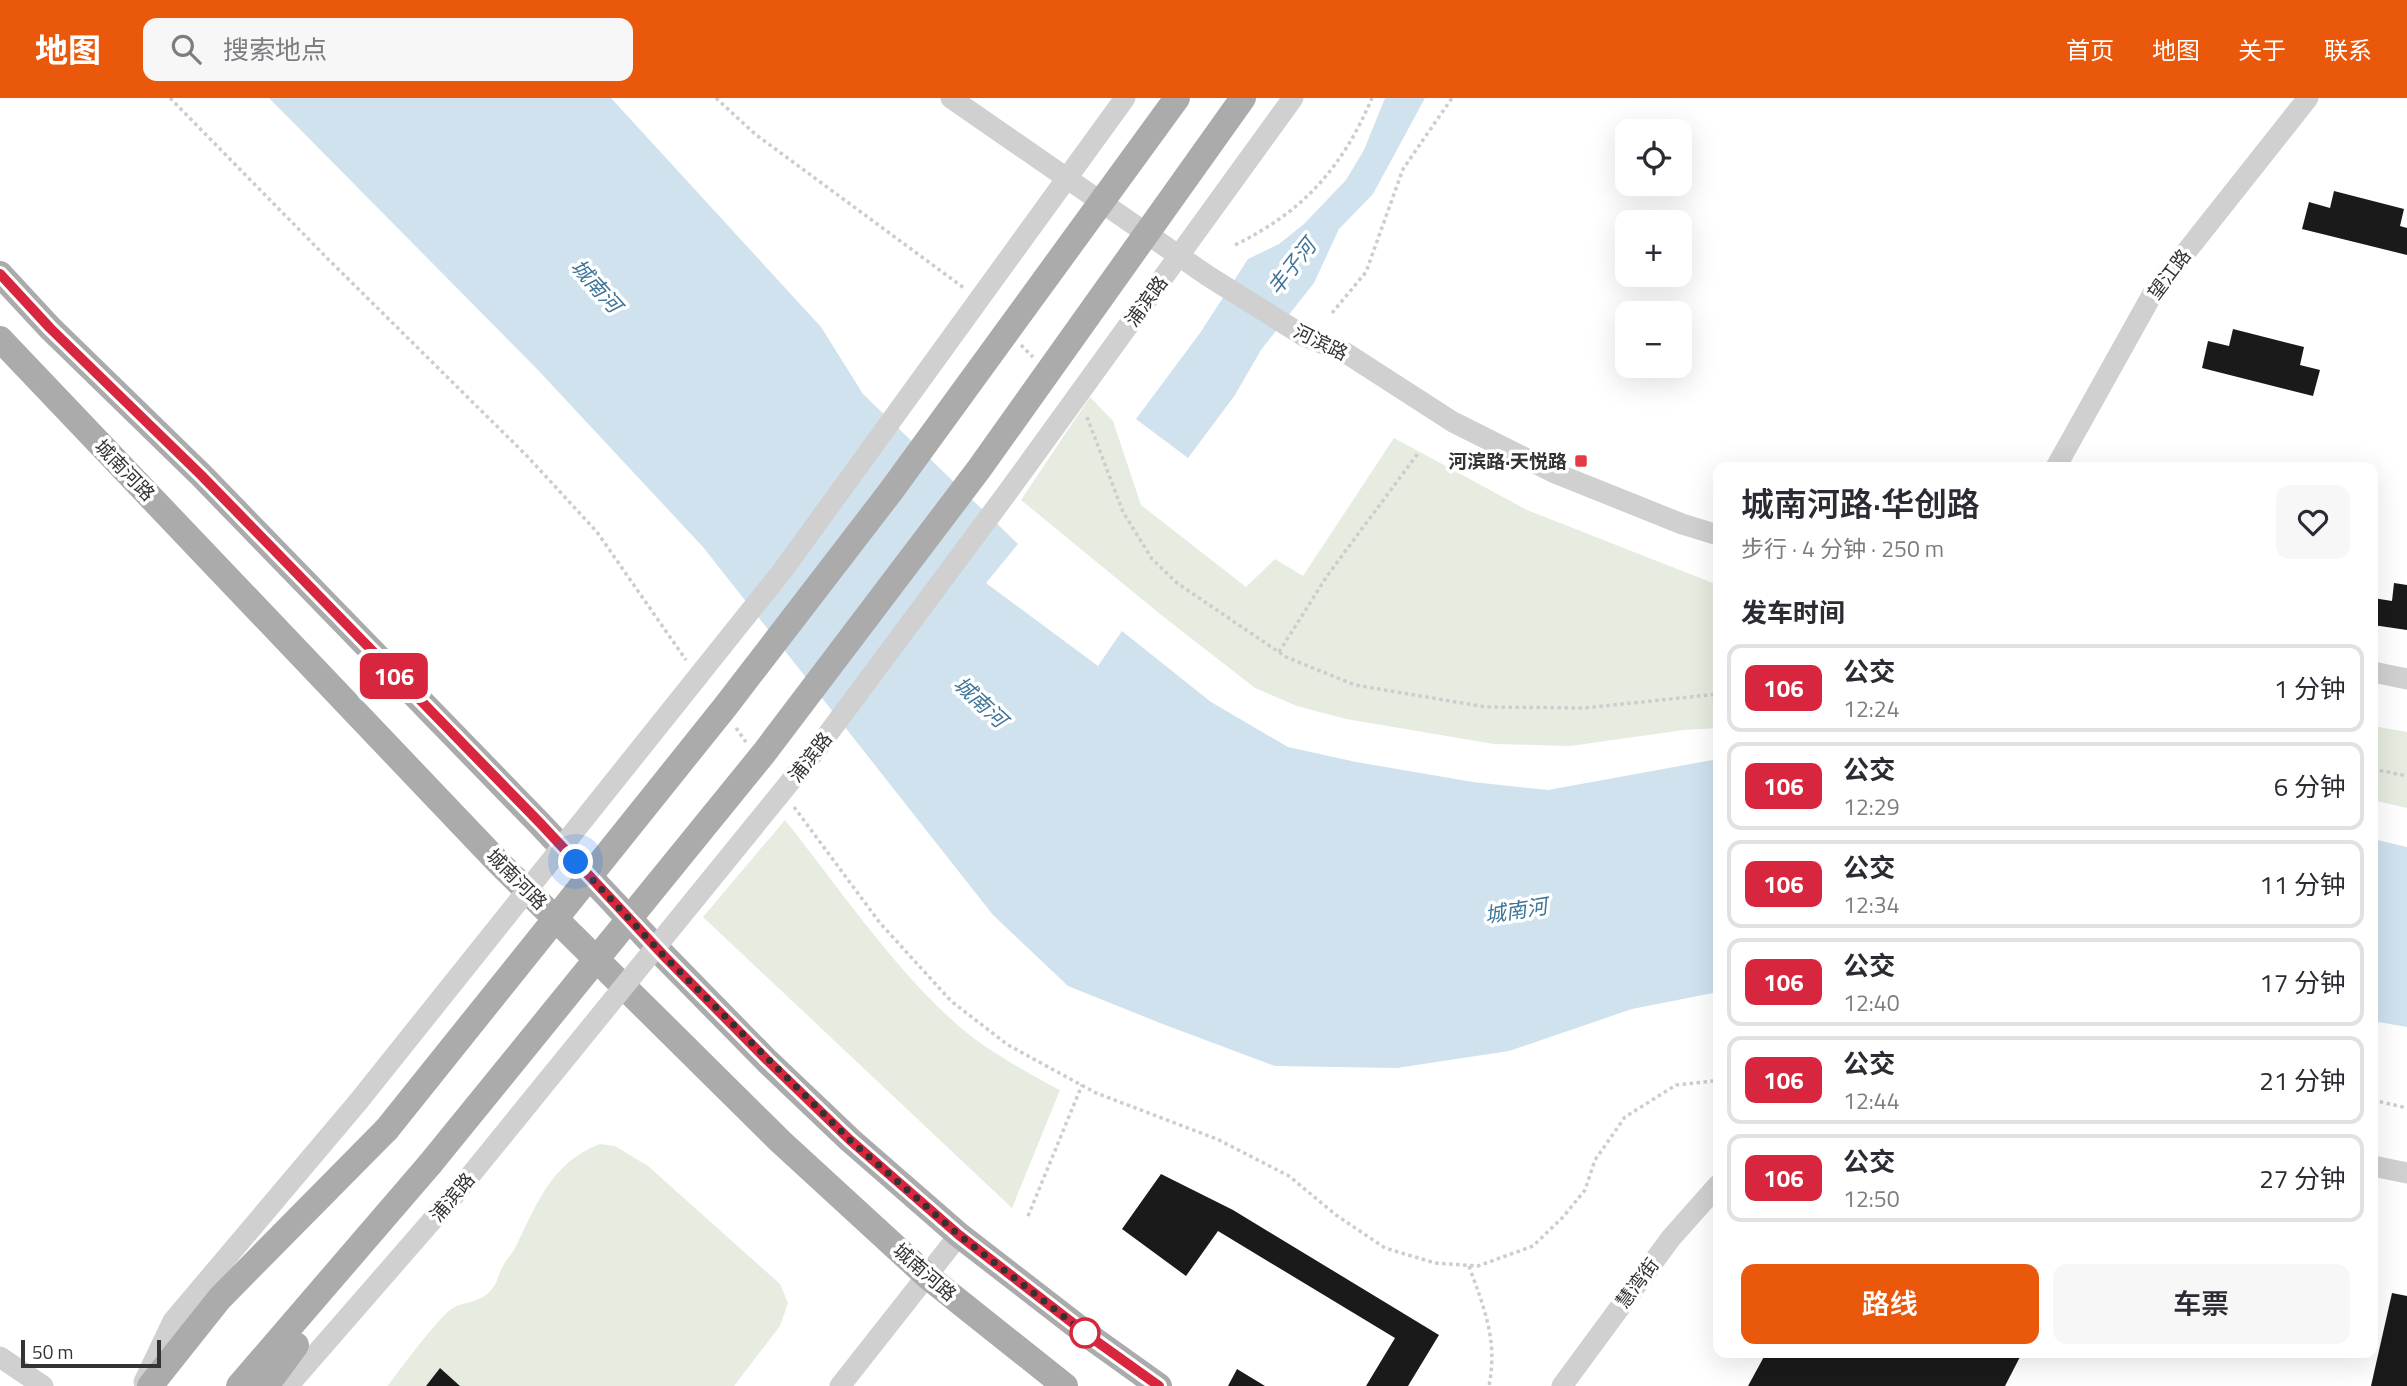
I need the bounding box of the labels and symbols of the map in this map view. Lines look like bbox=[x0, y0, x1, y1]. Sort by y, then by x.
water label: 丰子河 bbox=[1259, 229, 1326, 301]
street label: 望江路 bbox=[2140, 242, 2197, 305]
water label: 城南河 bbox=[564, 251, 632, 322]
street label: 浦滨路 bbox=[1117, 269, 1174, 332]
street label: 河滨路 bbox=[1289, 316, 1353, 367]
street label: 城南河路 bbox=[89, 432, 162, 507]
place label: 河滨路·天悦路 bbox=[1448, 446, 1567, 475]
marker: 河滨路·天悦路 bbox=[1573, 453, 1589, 469]
line badge: 106 bbox=[354, 653, 434, 699]
water label: 城南河 bbox=[947, 668, 1018, 737]
street label: 浦滨路 bbox=[781, 725, 839, 788]
street label: 城南河路 bbox=[480, 842, 554, 916]
your location bbox=[558, 844, 593, 879]
water label: 城南河 bbox=[1482, 889, 1553, 931]
street label: 浦滨路 bbox=[422, 1166, 481, 1228]
street label: 城南河路 bbox=[887, 1236, 964, 1308]
street label: 慧湾街 bbox=[1608, 1251, 1665, 1314]
unlabelled marker bbox=[1070, 1318, 1100, 1348]
scale bar bbox=[21, 1337, 161, 1369]

